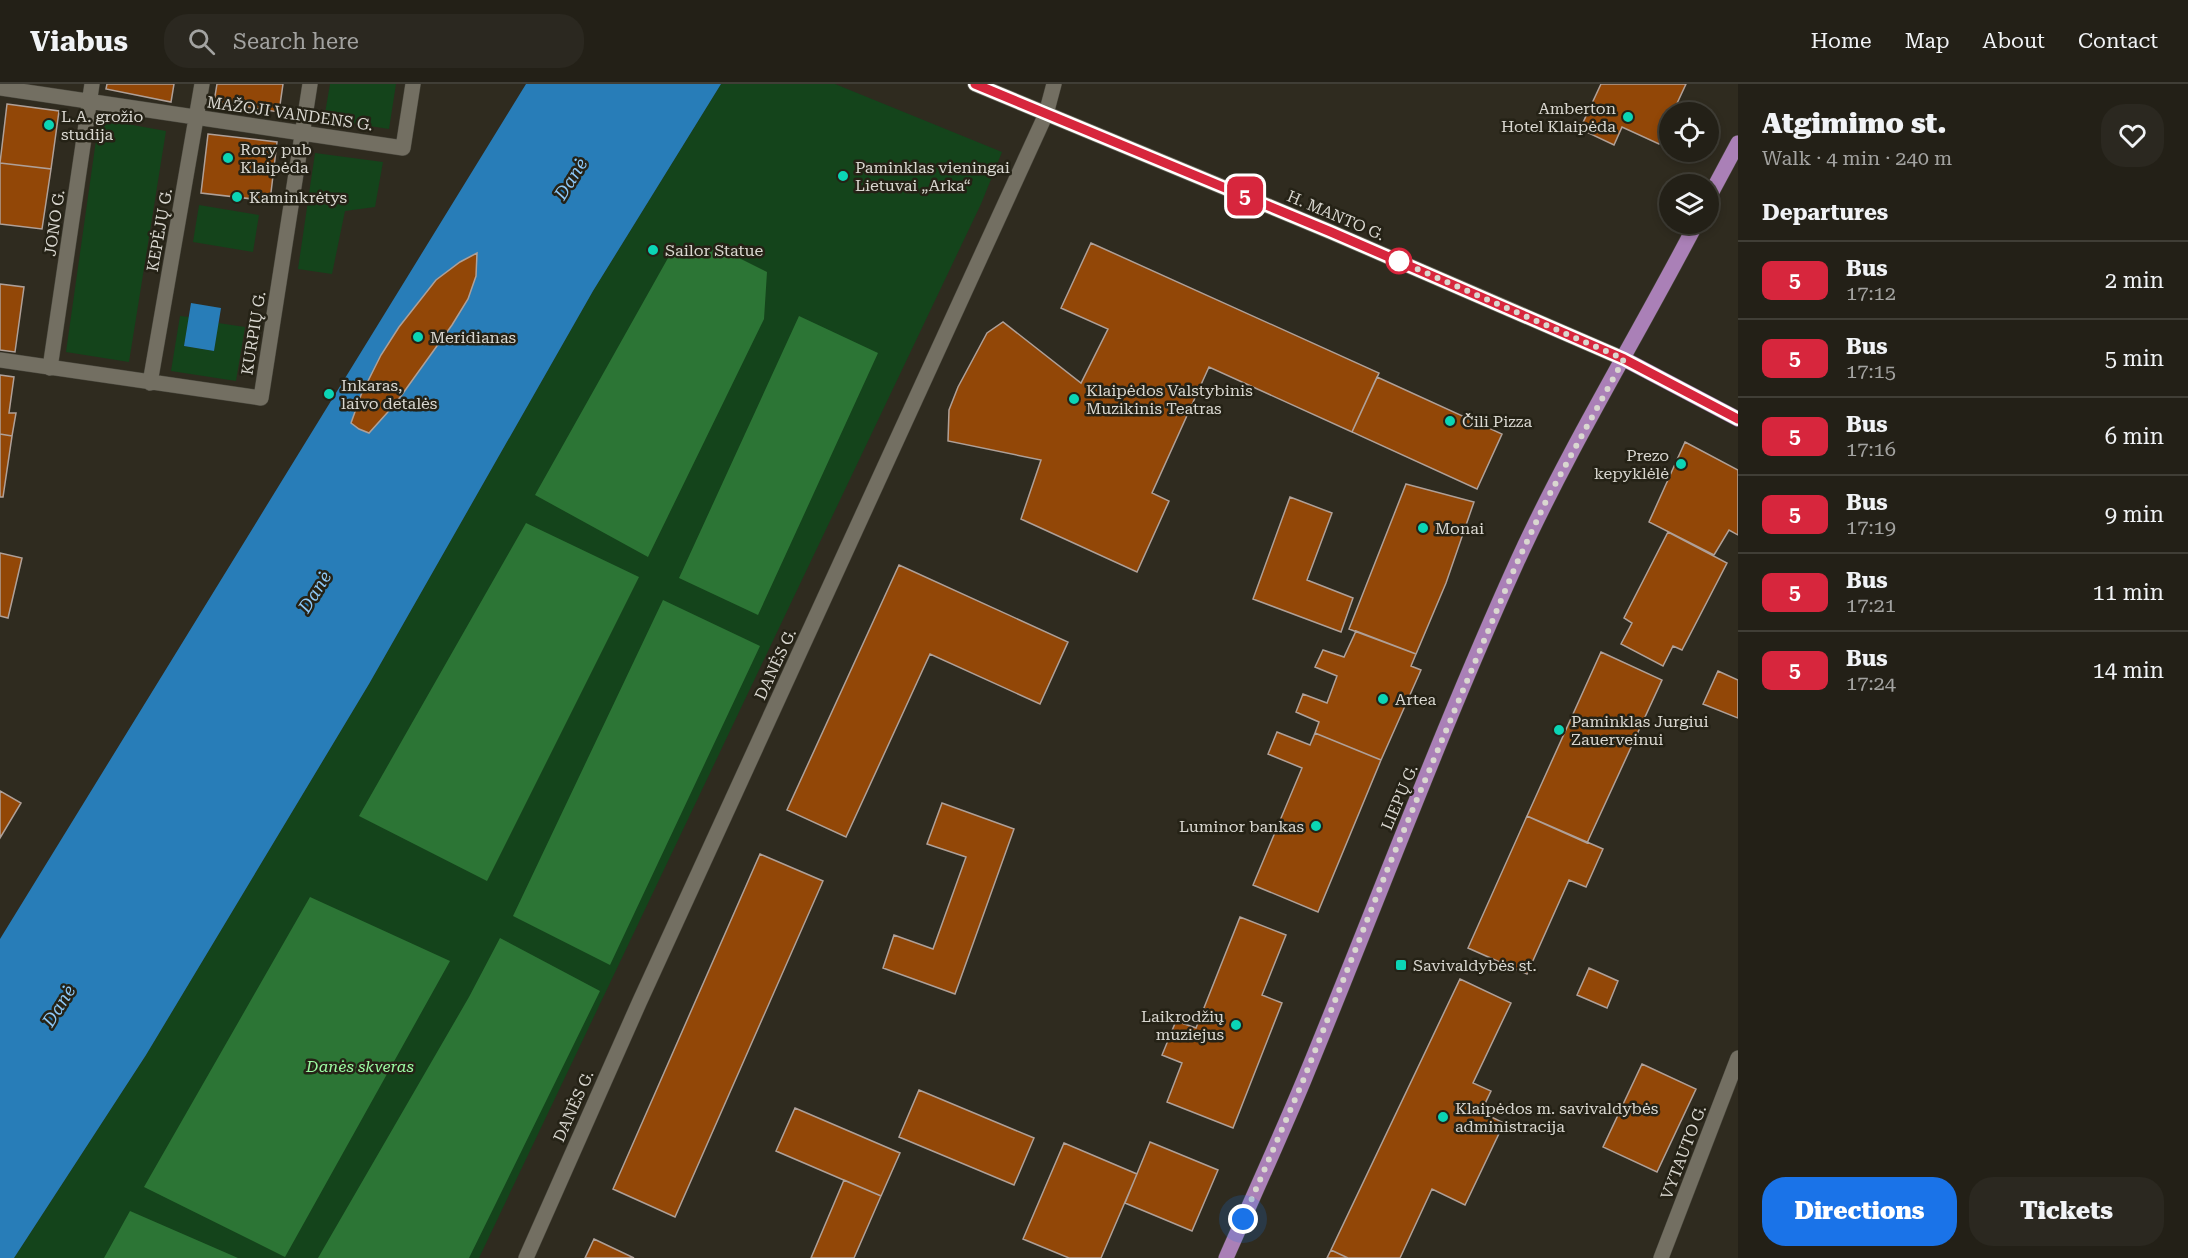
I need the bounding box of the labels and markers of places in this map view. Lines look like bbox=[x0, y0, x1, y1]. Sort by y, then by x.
place label: Amberton Hotel Klaipėda bbox=[1501, 99, 1616, 136]
place label: L.A. grožio studija bbox=[61, 107, 143, 144]
marker: Amberton Hotel Klaipėda bbox=[1621, 110, 1635, 124]
marker: L.A. grožio studija bbox=[42, 118, 56, 132]
place label: Rory pub Klaipėda bbox=[240, 140, 312, 177]
marker: Rory pub Klaipėda bbox=[221, 151, 235, 165]
place label: Paminklas vieningai Lietuvai „Arka“ bbox=[855, 158, 1010, 195]
marker: Paminklas vieningai Lietuvai „Arka“ bbox=[836, 169, 850, 183]
place label: Kaminkrėtys bbox=[249, 188, 348, 207]
marker: Kaminkrėtys bbox=[230, 190, 244, 204]
place label: Sailor Statue bbox=[665, 241, 763, 260]
marker: Sailor Statue bbox=[646, 243, 660, 257]
unlabelled marker bbox=[1386, 248, 1412, 274]
place label: Meridianas bbox=[430, 328, 517, 347]
marker: Meridianas bbox=[411, 330, 425, 344]
place label: Inkaras, laivo detalės bbox=[341, 376, 438, 413]
place label: Klaipėdos Valstybinis Muzikinis Teatras bbox=[1086, 381, 1253, 418]
marker: Inkaras, laivo detalės bbox=[322, 387, 336, 401]
marker: Klaipėdos Valstybinis Muzikinis Teatras bbox=[1067, 392, 1081, 406]
place label: Čili Pizza bbox=[1462, 412, 1532, 431]
marker: Čili Pizza bbox=[1443, 414, 1457, 428]
place label: Prezo kepyklėlė bbox=[1594, 446, 1669, 483]
marker: Prezo kepyklėlė bbox=[1674, 457, 1688, 471]
place label: Monai bbox=[1435, 519, 1484, 538]
marker: Monai bbox=[1416, 521, 1430, 535]
place label: Artea bbox=[1395, 690, 1437, 709]
marker: Artea bbox=[1376, 692, 1390, 706]
place label: Paminklas Jurgiui Zauerveinui bbox=[1571, 712, 1709, 749]
marker: Paminklas Jurgiui Zauerveinui bbox=[1552, 723, 1566, 737]
place label: Luminor bankas bbox=[1179, 817, 1304, 836]
marker: Luminor bankas bbox=[1309, 819, 1323, 833]
place label: Savivaldybės st. bbox=[1413, 956, 1537, 975]
marker: Savivaldybės st. bbox=[1394, 958, 1408, 972]
place label: Laikrodžių muziejus bbox=[1141, 1007, 1224, 1044]
marker: Laikrodžių muziejus bbox=[1229, 1018, 1243, 1032]
place label: Klaipėdos m. savivaldybės administracija bbox=[1455, 1099, 1659, 1136]
marker: Klaipėdos m. savivaldybės administracija bbox=[1436, 1110, 1450, 1124]

